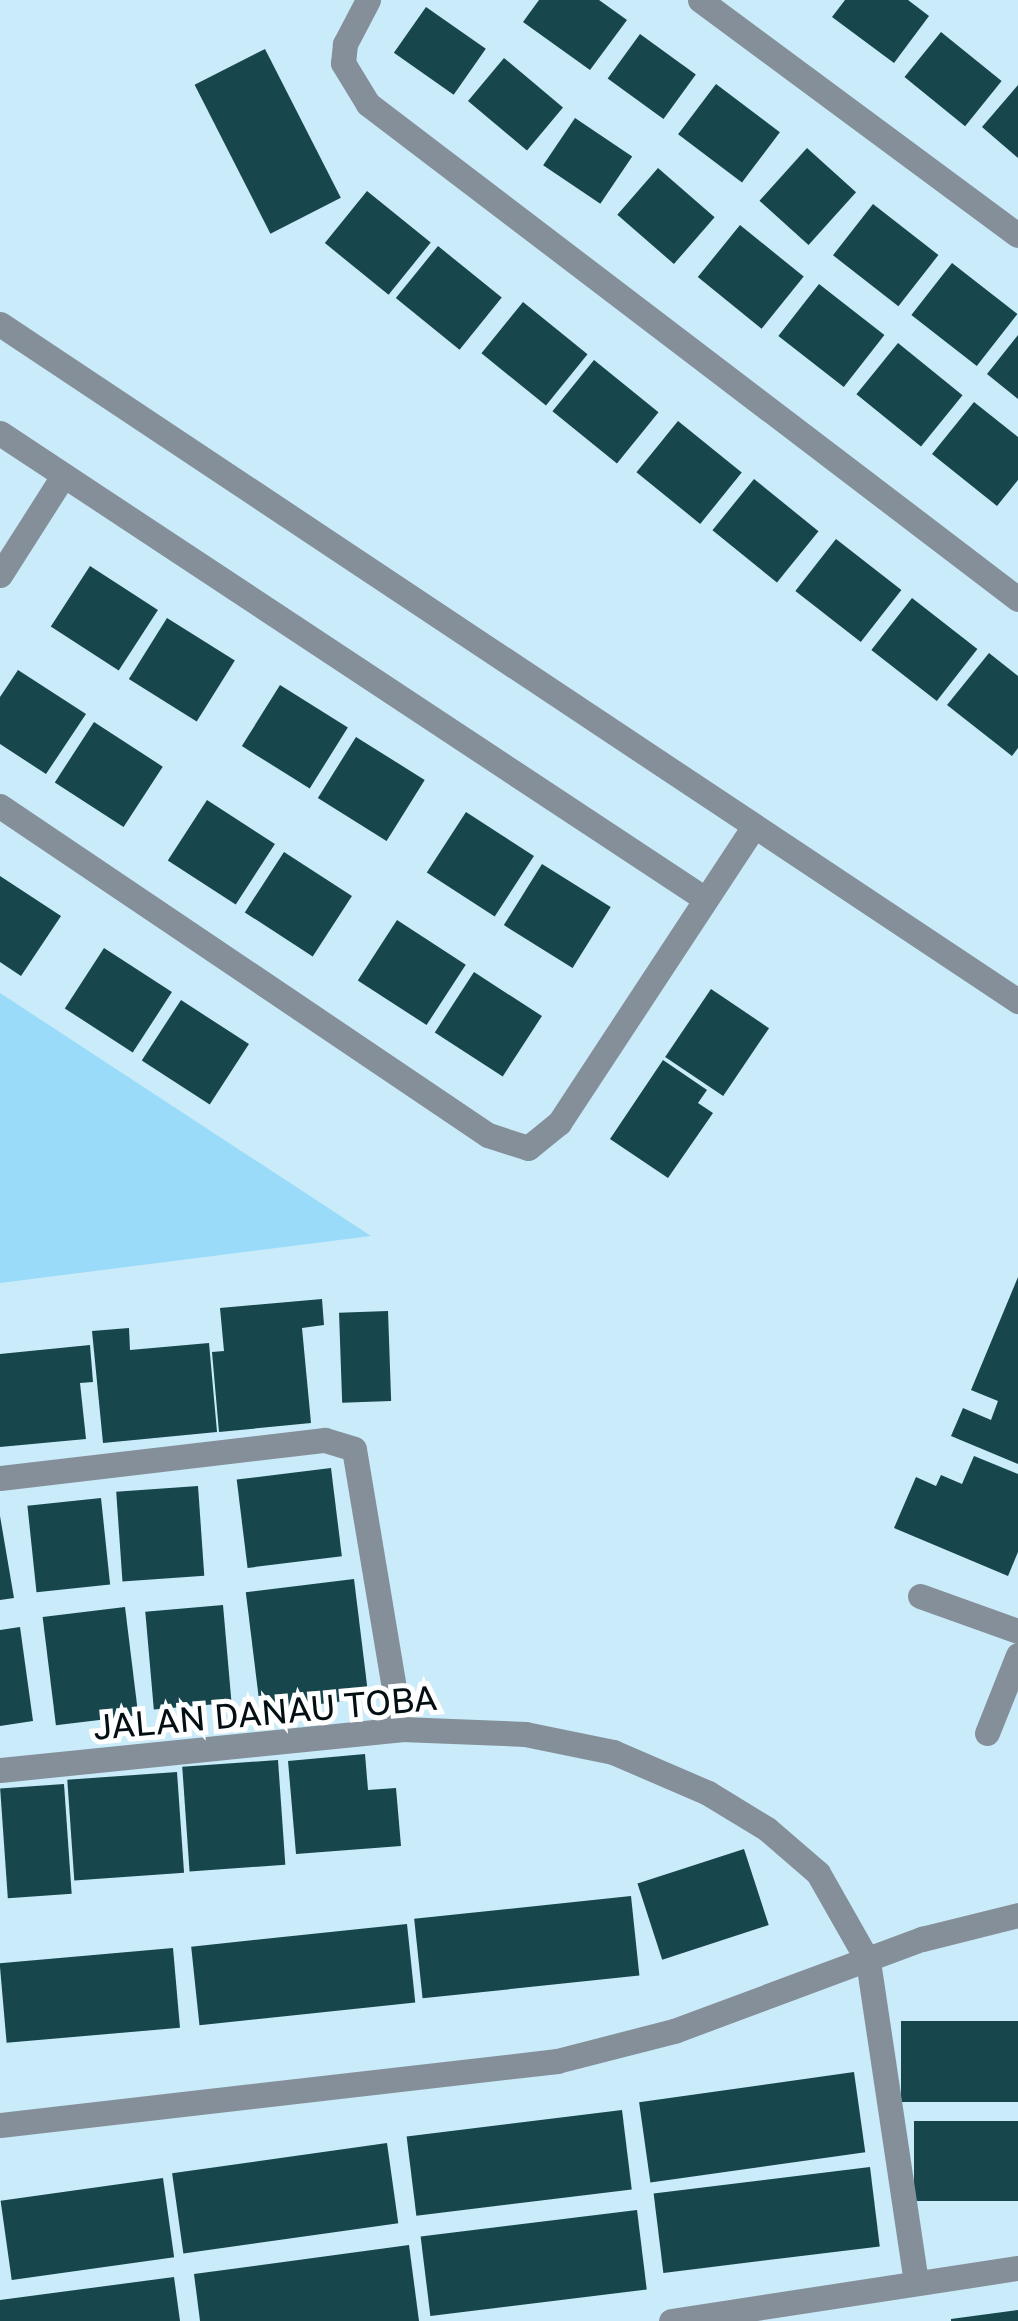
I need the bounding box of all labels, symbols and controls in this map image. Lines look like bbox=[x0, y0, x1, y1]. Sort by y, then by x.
street label: JALAN DANAU TOBA bbox=[91, 1676, 439, 1748]

